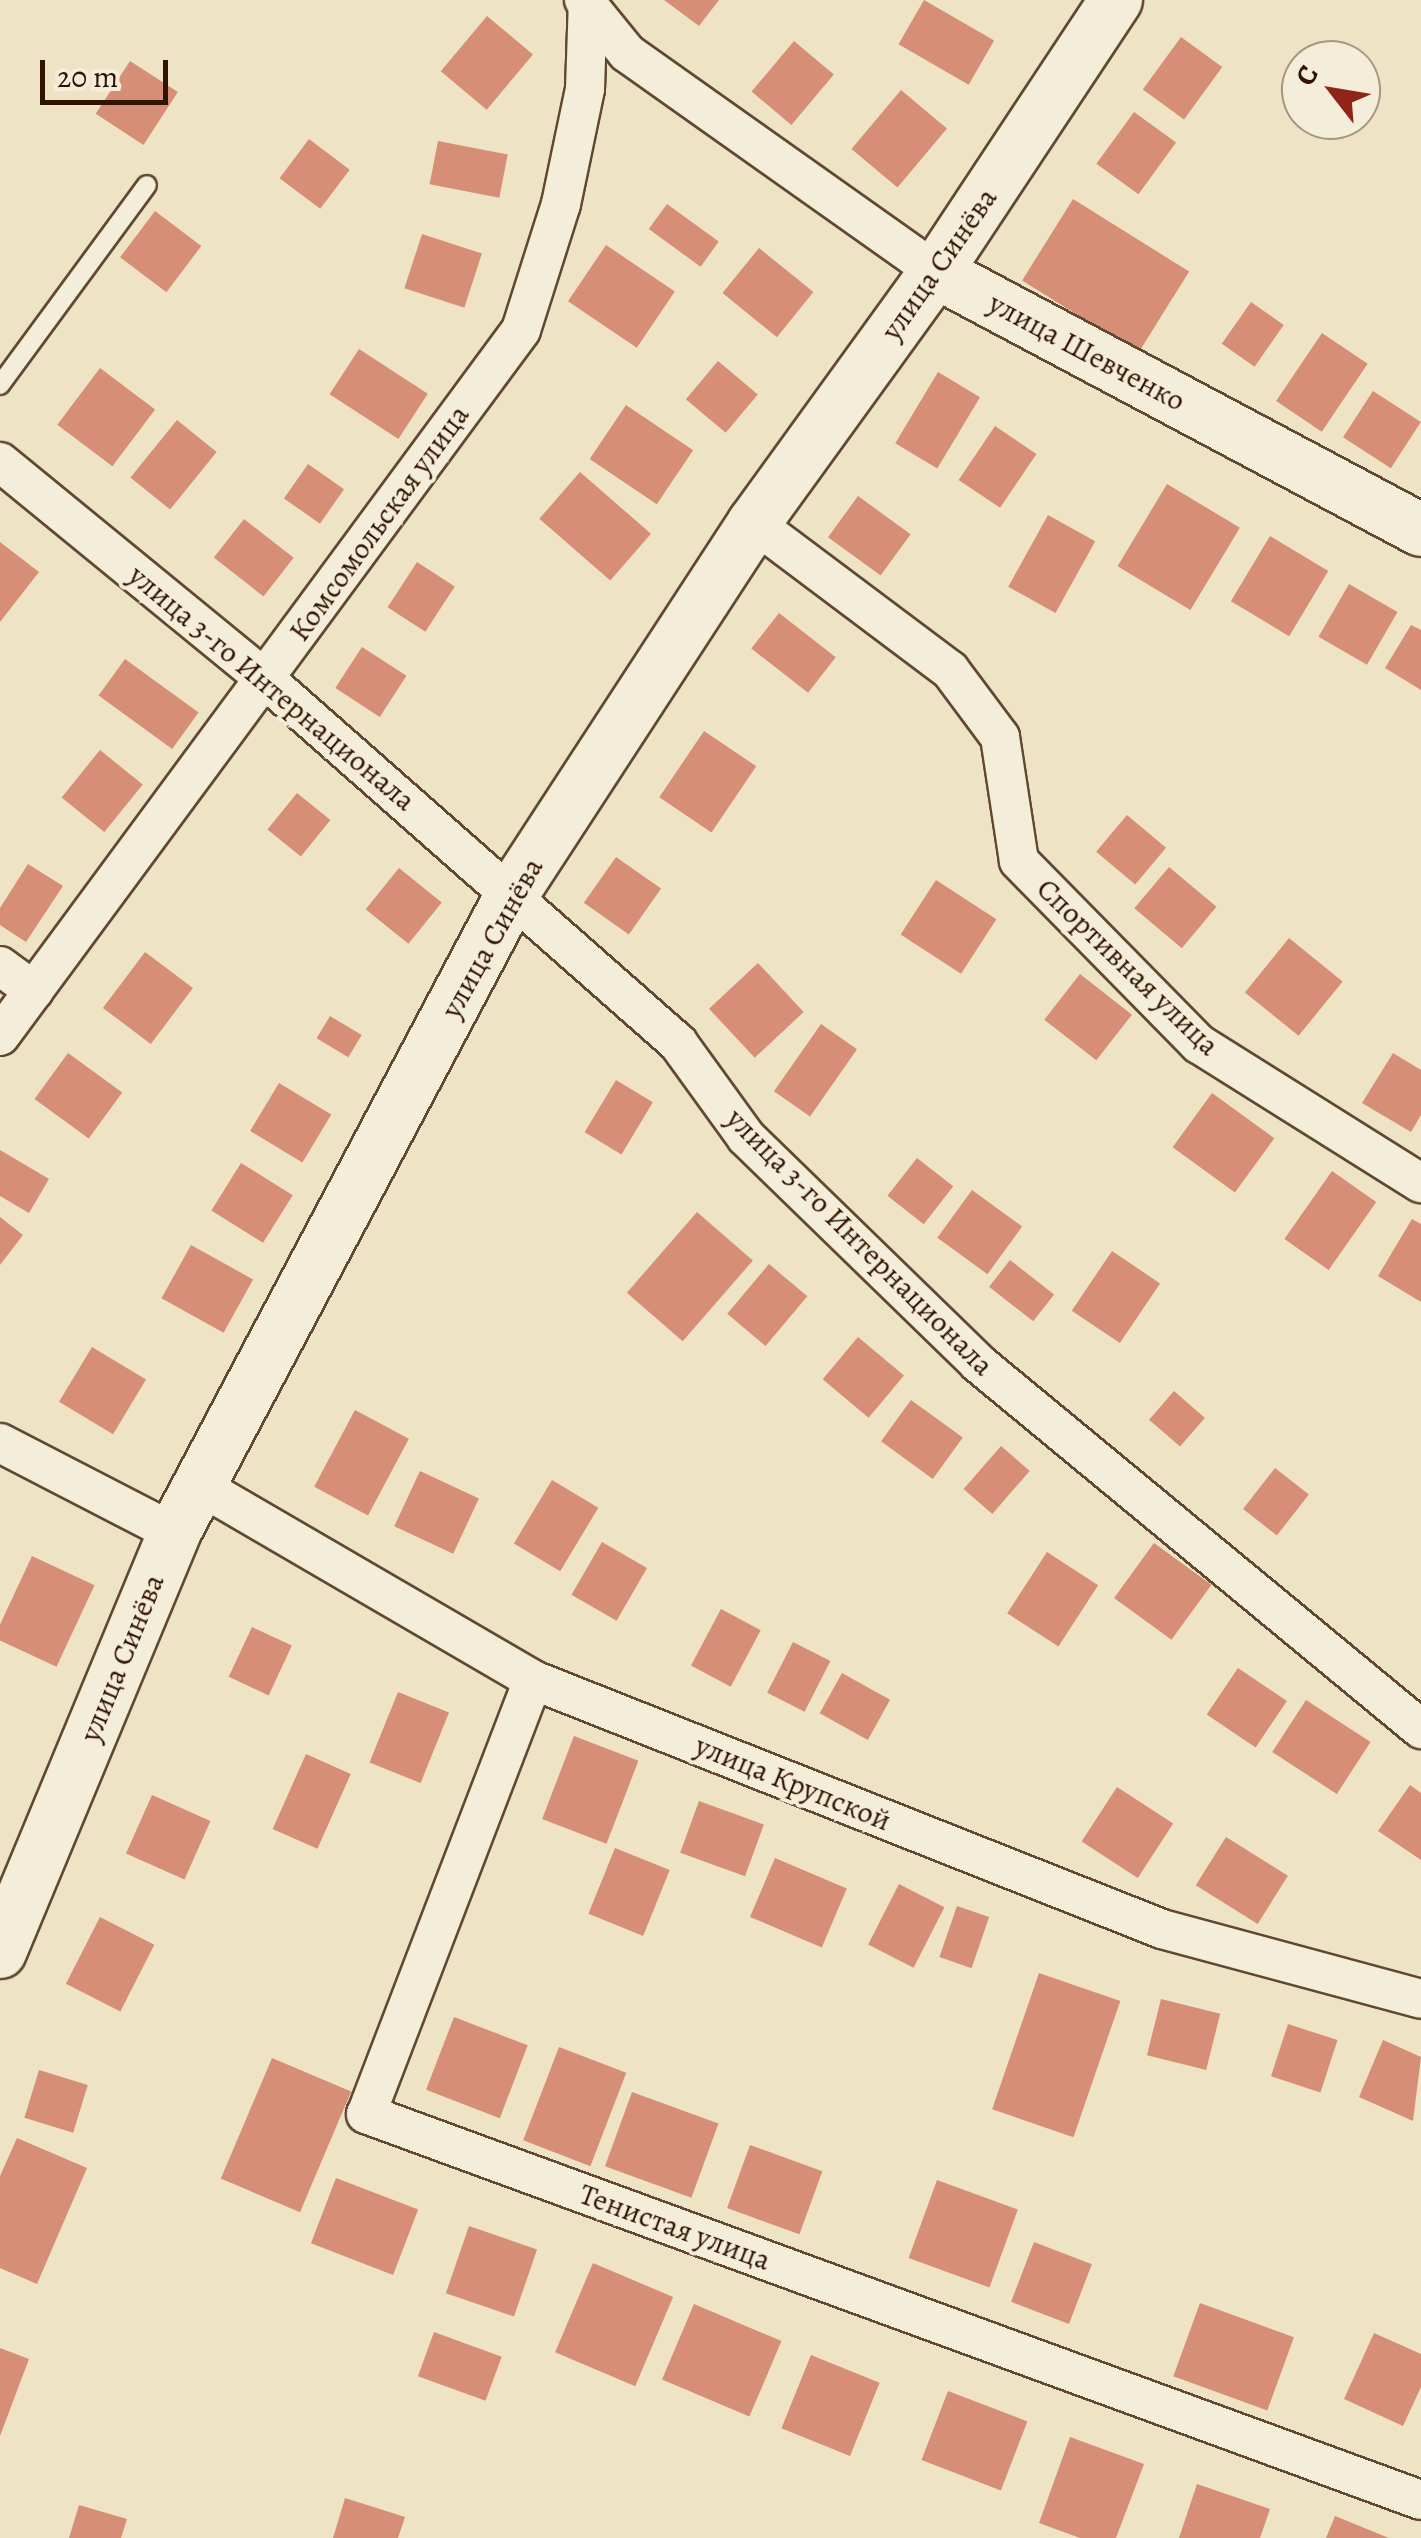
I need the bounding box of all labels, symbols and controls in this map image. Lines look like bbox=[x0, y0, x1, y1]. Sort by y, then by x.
scale bar bbox=[45, 40, 172, 102]
north arrow bbox=[1281, 40, 1381, 140]
text: 20 m bbox=[57, 57, 118, 97]
text: С bbox=[1286, 58, 1328, 93]
street label: улица Синёва bbox=[873, 181, 1005, 347]
street label: улица Шевченко bbox=[983, 285, 1191, 419]
street label: Комсомольская улица bbox=[281, 398, 477, 648]
street label: улица 3-го Интернационала bbox=[121, 557, 423, 819]
street label: улица Синёва bbox=[433, 852, 551, 1024]
street label: Спортивная улица bbox=[1029, 871, 1227, 1063]
street label: улица 3-го Интернационала bbox=[719, 1101, 1001, 1383]
street label: улица Синёва bbox=[72, 1569, 172, 1747]
street label: улица Крупской bbox=[690, 1727, 896, 1839]
street label: Тенистая улица bbox=[575, 2176, 775, 2278]

